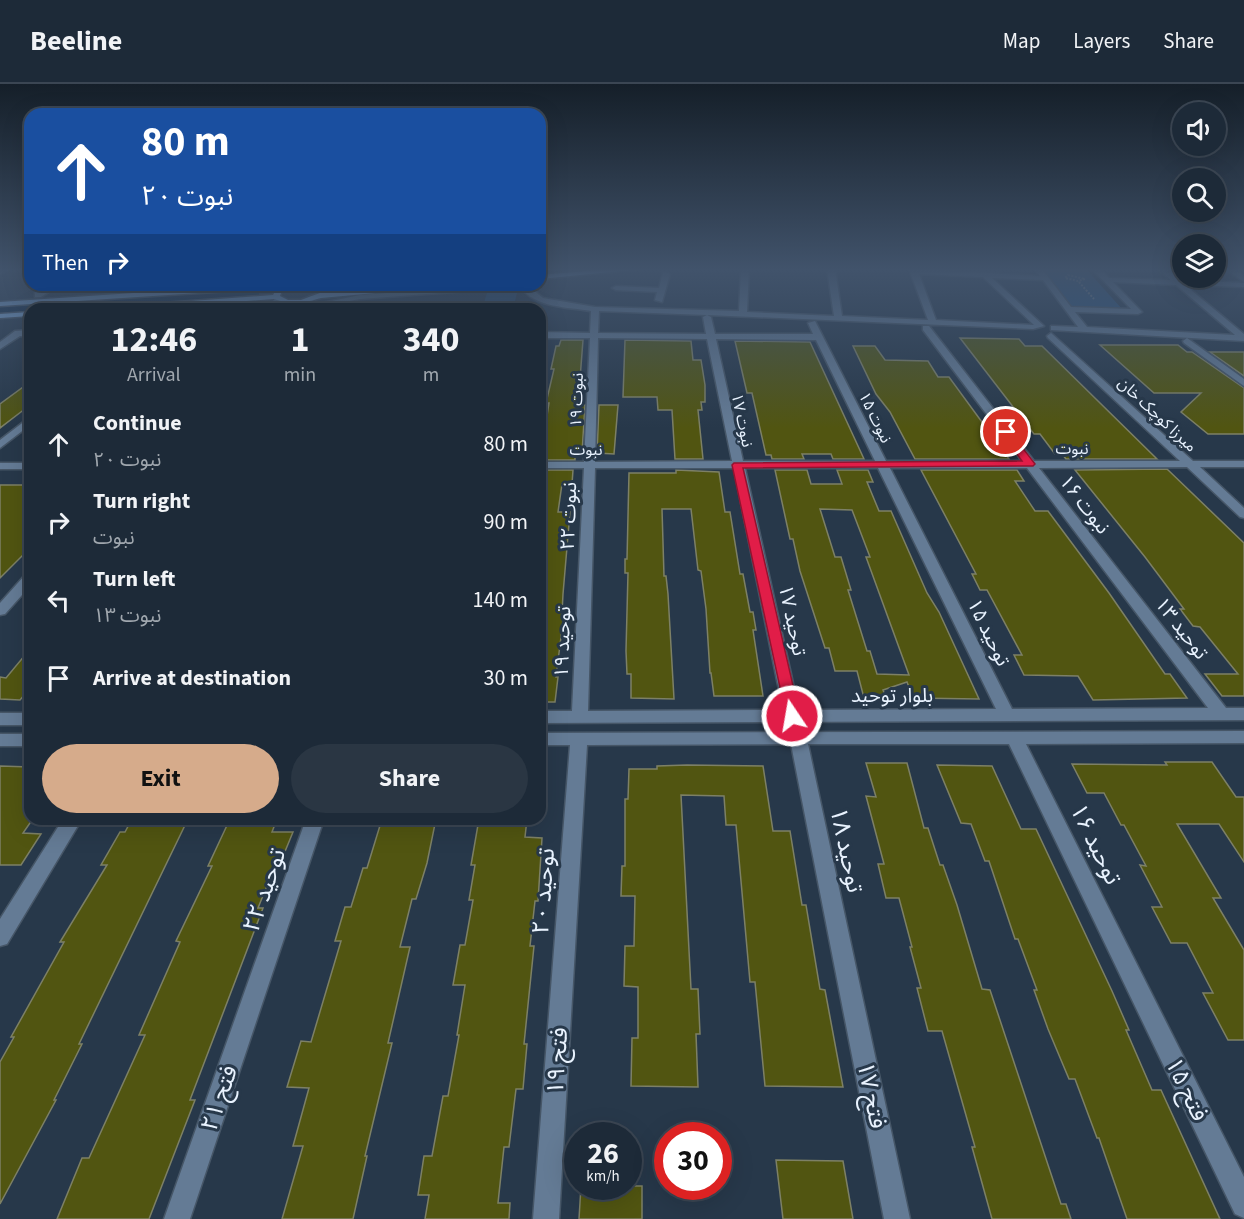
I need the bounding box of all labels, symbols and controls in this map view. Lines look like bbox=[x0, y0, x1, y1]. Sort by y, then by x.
text: Beeline bbox=[30, 21, 122, 61]
text: Map bbox=[1003, 26, 1040, 56]
text: Layers bbox=[1073, 26, 1130, 56]
text: Share bbox=[1163, 26, 1214, 56]
map controls bbox=[1172, 102, 1226, 288]
button: sound bbox=[1172, 102, 1226, 156]
text: 80 m bbox=[141, 112, 230, 172]
icon: ahead bbox=[42, 132, 120, 210]
button: search bbox=[1172, 168, 1226, 222]
text: نبوت ۲۰ bbox=[141, 177, 233, 216]
button: layers bbox=[1172, 234, 1226, 288]
icon: right bbox=[101, 246, 134, 279]
text: Then bbox=[42, 247, 89, 279]
text: 12:46 bbox=[110, 314, 197, 365]
text: 1 bbox=[290, 314, 309, 365]
text: 340 bbox=[403, 314, 460, 365]
text: Arrival bbox=[127, 361, 181, 389]
text: min bbox=[284, 361, 316, 389]
text: m bbox=[423, 361, 439, 389]
street label: نبوت ۱۹ bbox=[565, 372, 589, 428]
street label: میرزا کوچک خان bbox=[1113, 372, 1202, 457]
street label: نبوت ۱۵ bbox=[853, 388, 897, 447]
street label: نبوت ۱۷ bbox=[726, 391, 758, 449]
pin bbox=[980, 406, 1031, 457]
text: Continue bbox=[93, 407, 182, 439]
icon: arrive bbox=[989, 415, 1022, 448]
icon: ahead bbox=[42, 428, 75, 461]
text: 80 m bbox=[483, 428, 528, 460]
street label: نبوت bbox=[1055, 438, 1089, 460]
street label: نبوت bbox=[569, 439, 603, 461]
text: نبوت ۲۰ bbox=[93, 446, 161, 474]
street label: نبوت ۱۶ bbox=[1052, 469, 1116, 540]
street label: نبوت ۲۲ bbox=[554, 481, 584, 551]
text: Turn right bbox=[93, 485, 190, 517]
icon: right bbox=[42, 506, 75, 539]
text: 90 m bbox=[483, 506, 528, 538]
text: نبوت bbox=[93, 524, 135, 552]
text: Turn left bbox=[93, 563, 175, 595]
street label: توحید ۱۷ bbox=[771, 582, 813, 659]
icon: left bbox=[42, 584, 75, 617]
text: 140 m bbox=[473, 584, 528, 616]
street label: توحید ۱۳ bbox=[1148, 592, 1215, 666]
street label: توحید ۱۵ bbox=[960, 594, 1017, 671]
text: نبوت ۱۳ bbox=[93, 602, 161, 630]
street label: توحید ۱۹ bbox=[548, 605, 578, 679]
icon: arrive bbox=[42, 662, 75, 695]
text: Arrive at destination bbox=[93, 662, 291, 694]
text: 30 m bbox=[483, 662, 528, 694]
street label: بلوار توحید bbox=[851, 682, 933, 710]
position arrow bbox=[760, 684, 824, 748]
button: Exit bbox=[42, 744, 279, 813]
button: Share bbox=[291, 744, 528, 813]
street label: توحید ۱۶ bbox=[1061, 798, 1130, 891]
street label: توحید ۱۸ bbox=[820, 804, 873, 896]
street label: توحید ۲۲ bbox=[234, 844, 295, 937]
street label: توحید ۲۰ bbox=[523, 847, 564, 935]
street label: فتح ۱۹ bbox=[538, 1026, 577, 1096]
street label: فتح ۱۵ bbox=[1156, 1051, 1217, 1127]
street label: فتح ۱۷ bbox=[847, 1058, 896, 1132]
street label: فتح ۲۱ bbox=[192, 1061, 247, 1136]
speed limit sign: 30 bbox=[654, 1122, 732, 1200]
text: 26 bbox=[587, 1132, 619, 1175]
text: km/h bbox=[586, 1166, 620, 1187]

